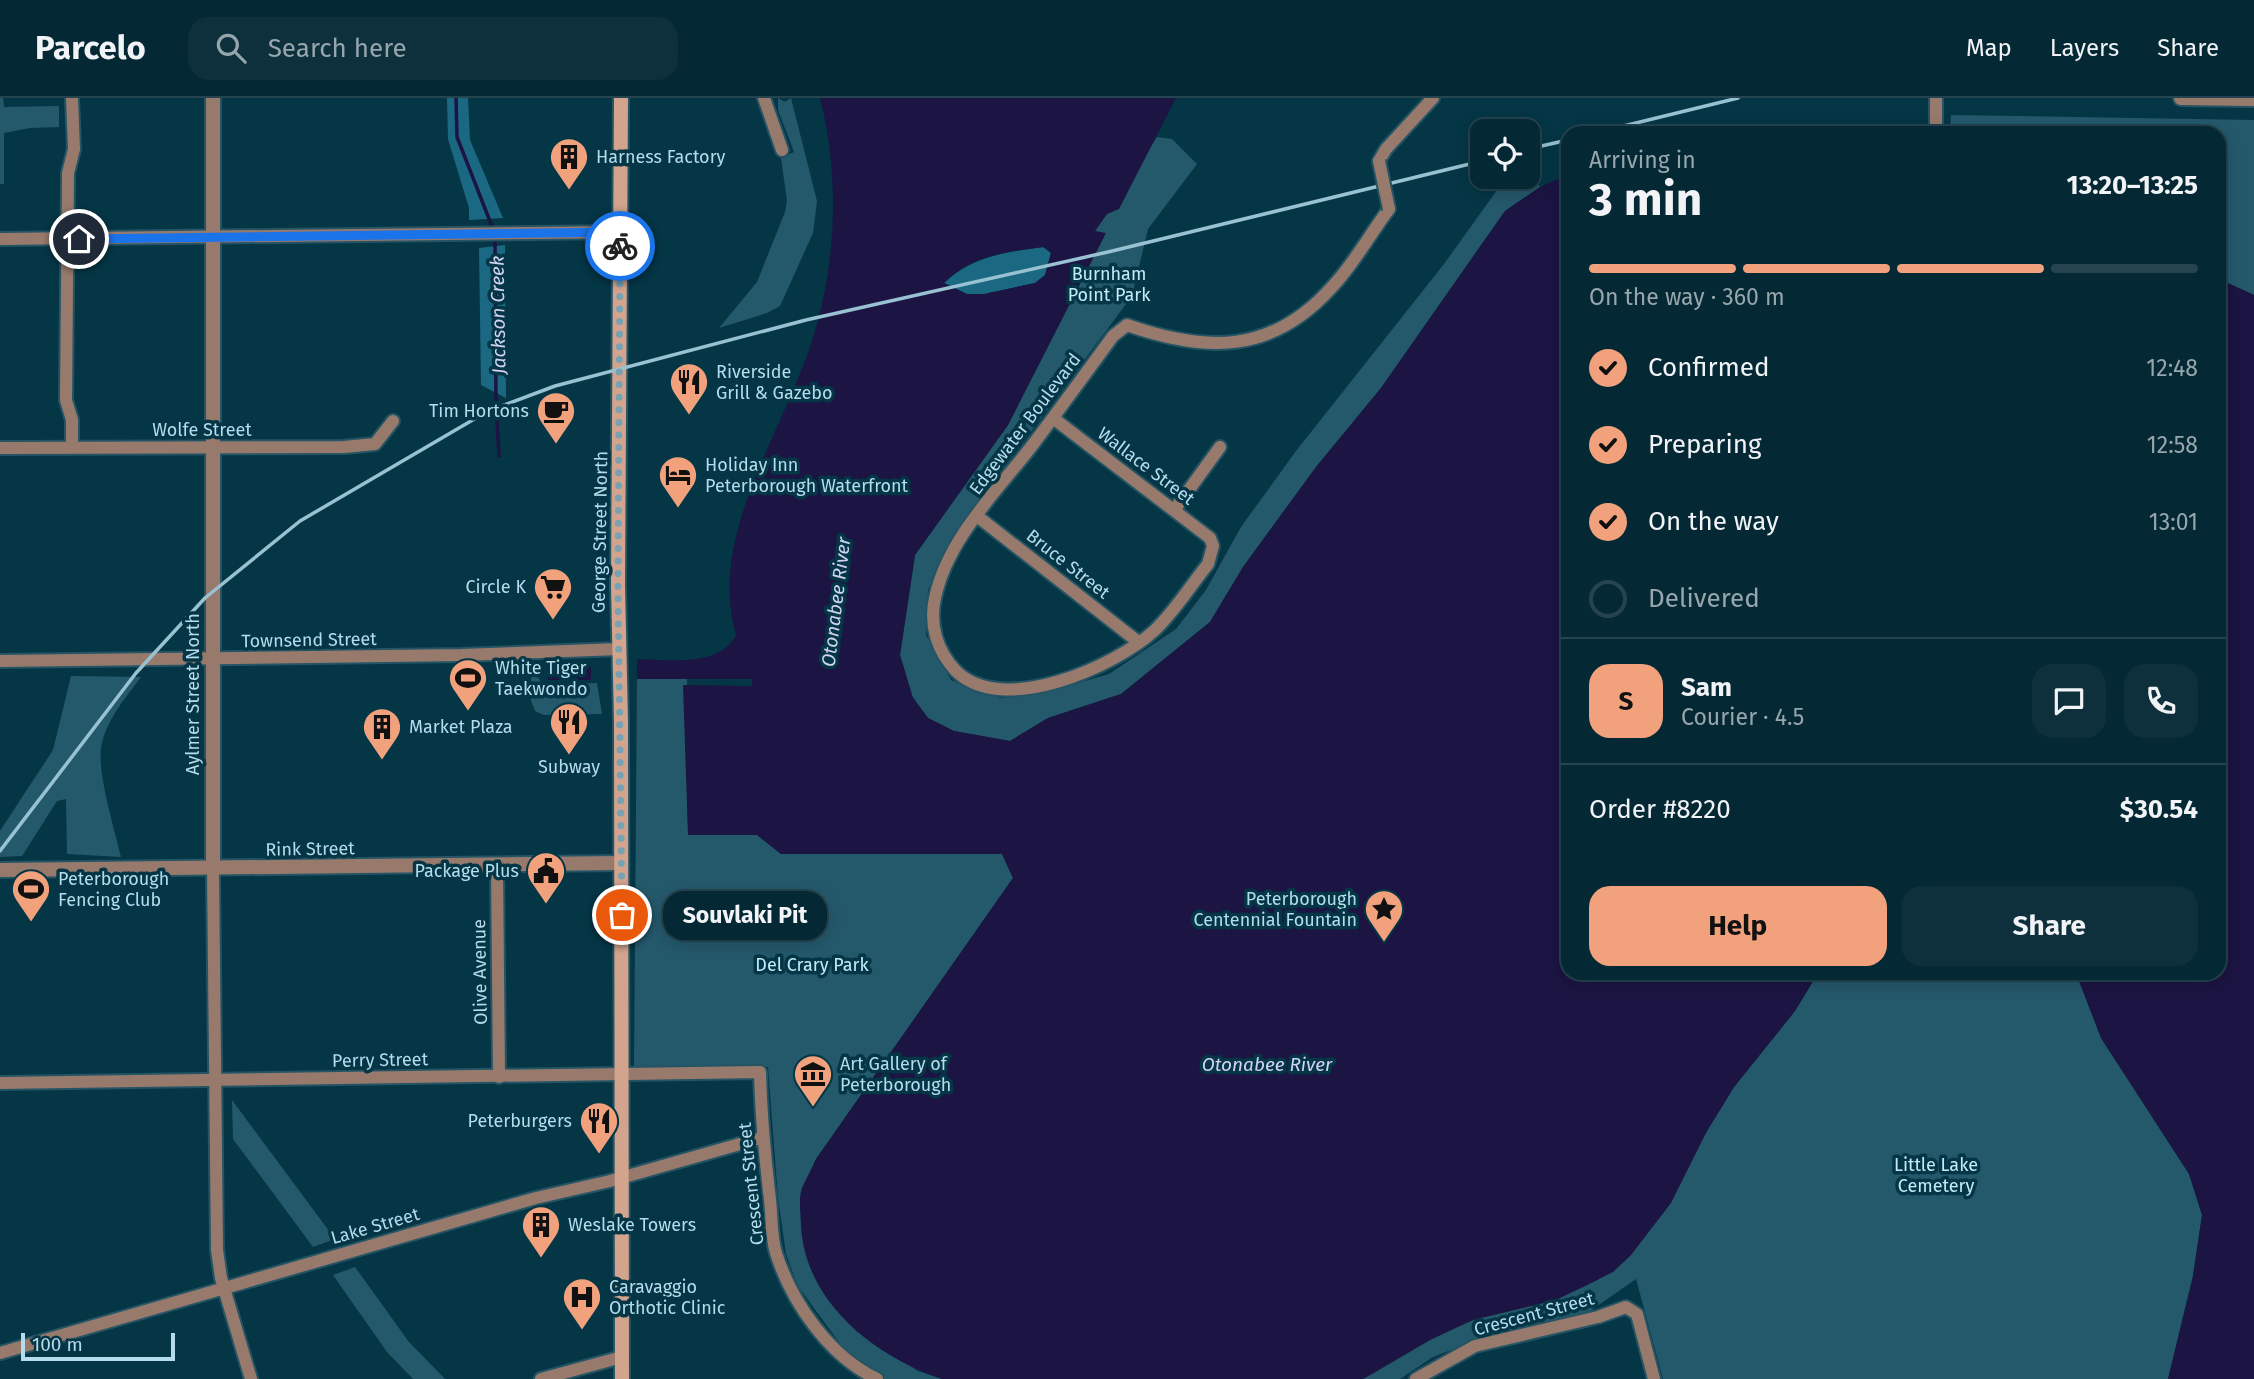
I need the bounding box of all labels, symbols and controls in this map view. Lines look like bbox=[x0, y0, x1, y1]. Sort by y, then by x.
search box bbox=[188, 17, 678, 80]
text: Parcelo bbox=[35, 28, 146, 68]
icon: search bbox=[212, 29, 250, 67]
text: Search here bbox=[268, 33, 407, 64]
text: Map bbox=[1966, 34, 2012, 62]
text: Layers bbox=[2050, 34, 2119, 62]
text: Share bbox=[2157, 34, 2219, 62]
map controls bbox=[1470, 119, 1540, 189]
button: locate bbox=[1470, 119, 1540, 189]
building icon: Harness Factory bbox=[548, 136, 590, 191]
place label: Harness Factory bbox=[596, 146, 726, 168]
text: Arriving in bbox=[1589, 146, 1696, 174]
text: 13:20–13:25 bbox=[2067, 170, 2198, 201]
text: 3 min bbox=[1589, 172, 1702, 227]
pin bbox=[49, 209, 109, 269]
courier bbox=[585, 211, 655, 281]
icon: home bbox=[60, 220, 98, 258]
icon: bike bbox=[601, 227, 639, 265]
water label: Jackson Creek bbox=[485, 256, 511, 375]
park label: Burnham Point Park bbox=[1068, 263, 1151, 306]
text: On the way · 360 m bbox=[1589, 283, 1785, 311]
street label: Edgewater Boulevard bbox=[965, 349, 1085, 499]
icon: check bbox=[1589, 349, 1627, 387]
text: Confirmed bbox=[1648, 352, 1769, 383]
text: 12:48 bbox=[2146, 354, 2198, 382]
restaurant icon: Riverside Grill & Gazebo bbox=[668, 361, 710, 416]
place label: Riverside Grill & Gazebo bbox=[716, 361, 833, 404]
cafe icon: Tim Hortons bbox=[535, 390, 577, 445]
place label: Tim Hortons bbox=[429, 400, 529, 422]
street label: Wolfe Street bbox=[152, 419, 252, 441]
street label: Wallace Street bbox=[1093, 422, 1199, 510]
icon: check bbox=[1589, 426, 1627, 464]
text: Preparing bbox=[1648, 429, 1761, 460]
text: 12:58 bbox=[2147, 431, 2198, 459]
street label: George Street North bbox=[588, 451, 612, 613]
hotel icon: Holiday Inn Peterborough Waterfront bbox=[657, 454, 699, 509]
place label: Holiday Inn Peterborough Waterfront bbox=[705, 454, 909, 497]
icon: check bbox=[1589, 503, 1627, 541]
text: On the way bbox=[1648, 506, 1779, 537]
text: 13:01 bbox=[2149, 508, 2198, 536]
street label: Bruce Street bbox=[1022, 525, 1115, 604]
water label: Otonabee River bbox=[817, 535, 855, 668]
supermarket icon: Circle K bbox=[532, 566, 574, 621]
place label: Circle K bbox=[465, 576, 526, 598]
text: Delivered bbox=[1648, 583, 1760, 614]
street label: Aylmer Street North bbox=[182, 613, 204, 775]
street label: Townsend Street bbox=[241, 628, 377, 652]
sports icon: White Tiger Taekwondo bbox=[447, 657, 489, 712]
place label: White Tiger Taekwondo bbox=[495, 657, 587, 700]
button: chat bbox=[2032, 664, 2106, 738]
button: phone bbox=[2124, 664, 2198, 738]
text: Sam bbox=[1681, 672, 1732, 703]
text: S bbox=[1619, 686, 1633, 717]
restaurant icon: Subway bbox=[548, 701, 590, 756]
text: Courier · 4.5 bbox=[1681, 703, 1804, 731]
building icon: Market Plaza bbox=[361, 706, 403, 761]
place label: Market Plaza bbox=[409, 716, 513, 738]
place label: Subway bbox=[538, 756, 600, 778]
text: Order #8220 bbox=[1589, 794, 1731, 825]
text: $30.54 bbox=[2120, 794, 2198, 825]
street label: Rink Street bbox=[265, 837, 355, 861]
public building icon: Package Plus bbox=[525, 850, 567, 905]
place label: Package Plus bbox=[414, 860, 519, 882]
sports icon: Peterborough Fencing Club bbox=[10, 868, 52, 923]
place label: Peterborough Fencing Club bbox=[58, 868, 169, 911]
pin bbox=[592, 885, 652, 945]
button: Help bbox=[1589, 886, 1887, 966]
button: Share bbox=[1901, 886, 2198, 966]
place label: Peterborough Centennial Fountain bbox=[1194, 888, 1357, 931]
place icon: Peterborough Centennial Fountain bbox=[1363, 888, 1405, 943]
callout: Souvlaki Pit bbox=[664, 890, 828, 940]
icon: bag bbox=[603, 896, 641, 934]
text: Souvlaki Pit bbox=[683, 901, 807, 929]
street label: Olive Avenue bbox=[468, 919, 492, 1025]
park label: Del Crary Park bbox=[755, 954, 869, 976]
street label: Perry Street bbox=[332, 1048, 429, 1072]
museum icon: Art Gallery of Peterborough bbox=[792, 1053, 834, 1108]
place label: Art Gallery of Peterborough bbox=[840, 1053, 951, 1096]
water label: Otonabee River bbox=[1202, 1053, 1333, 1076]
restaurant icon: Peterburgers bbox=[578, 1100, 620, 1155]
place label: Peterburgers bbox=[467, 1110, 572, 1132]
street label: Crescent Street bbox=[734, 1121, 768, 1246]
park label: Little Lake Cemetery bbox=[1894, 1154, 1978, 1197]
street label: Lake Street bbox=[328, 1203, 422, 1249]
building icon: Weslake Towers bbox=[520, 1204, 562, 1259]
place label: Weslake Towers bbox=[568, 1214, 696, 1236]
hospital icon: Caravaggio Orthotic Clinic bbox=[561, 1276, 603, 1331]
place label: Caravaggio Orthotic Clinic bbox=[609, 1276, 726, 1319]
street label: Crescent Street bbox=[1472, 1287, 1597, 1341]
scale bar bbox=[21, 1330, 175, 1362]
text: 100 m bbox=[32, 1333, 83, 1356]

